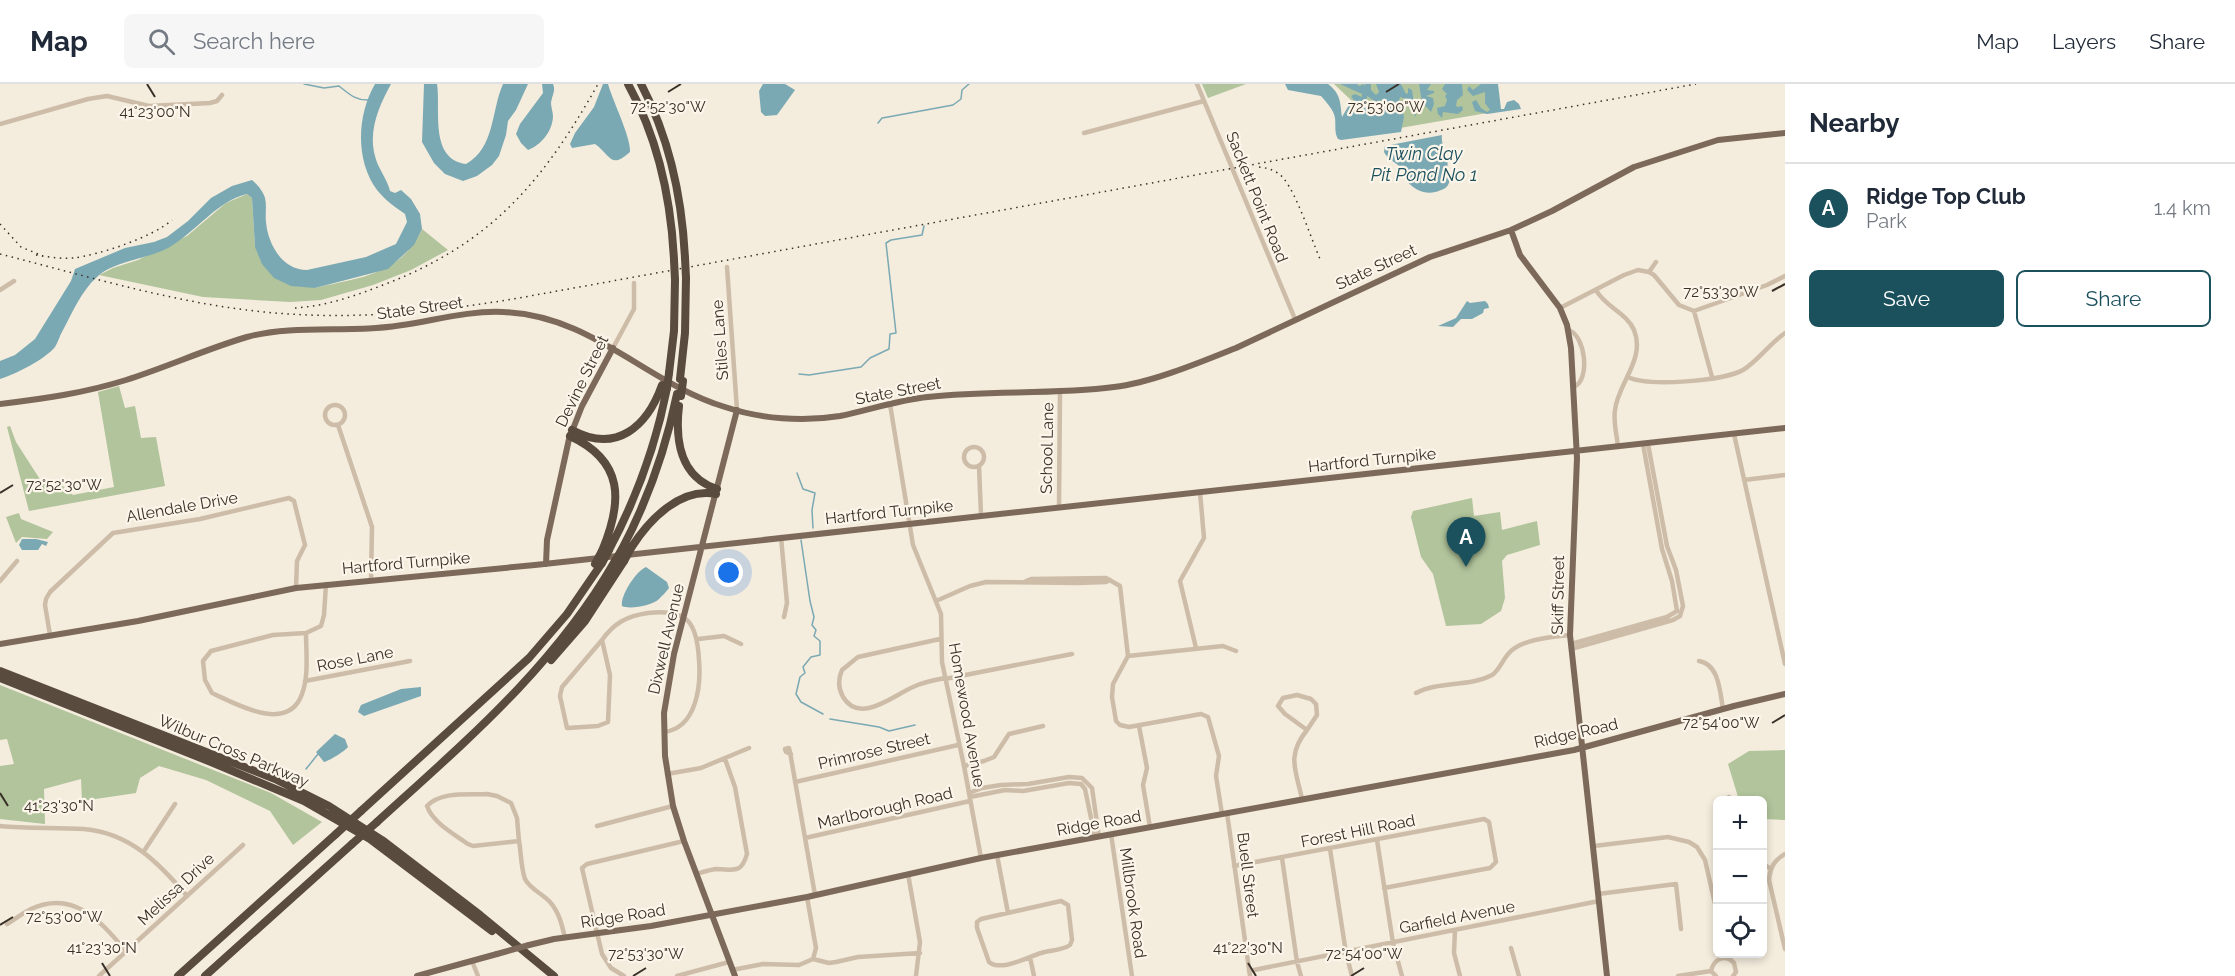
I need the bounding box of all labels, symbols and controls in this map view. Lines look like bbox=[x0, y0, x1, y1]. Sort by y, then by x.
search box bbox=[124, 14, 544, 68]
text: Map bbox=[30, 25, 88, 58]
icon: search bbox=[145, 25, 178, 58]
text: Search here bbox=[193, 28, 315, 54]
text: Map bbox=[1976, 29, 2019, 54]
text: Layers bbox=[2052, 29, 2116, 54]
text: Share bbox=[2149, 29, 2205, 54]
text: 72°52'30"W bbox=[630, 98, 706, 116]
text: 72°53'00"W bbox=[1348, 98, 1425, 116]
text: 41°23'00"N bbox=[119, 103, 191, 121]
text: Nearby bbox=[1809, 108, 1899, 138]
street label: Sackett Point Road bbox=[1222, 129, 1292, 265]
water label: Twin Clay Pit Pond No 1 bbox=[1371, 143, 1477, 185]
text: Ridge Top Club bbox=[1866, 183, 2026, 209]
text: A bbox=[1822, 196, 1835, 220]
text: 1.4 km bbox=[2154, 196, 2211, 220]
text: Park bbox=[1866, 209, 1907, 233]
street label: State Street bbox=[1333, 240, 1420, 294]
button: Save bbox=[1809, 270, 2004, 327]
button: Share bbox=[2016, 270, 2211, 327]
text: 72°53'30"W bbox=[1683, 283, 1759, 301]
street label: State Street bbox=[376, 292, 465, 323]
street label: Stiles Lane bbox=[708, 299, 732, 381]
street label: Devine Street bbox=[552, 331, 613, 430]
street label: State Street bbox=[854, 373, 943, 409]
street label: School Lane bbox=[1037, 402, 1057, 494]
street label: Hartford Turnpike bbox=[1307, 444, 1437, 476]
text: 72°52'30"W bbox=[26, 476, 102, 494]
street label: Allendale Drive bbox=[125, 488, 239, 526]
street label: Hartford Turnpike bbox=[824, 496, 954, 528]
pin: A bbox=[1446, 518, 1486, 567]
street label: Hartford Turnpike bbox=[341, 548, 471, 578]
street label: Skiff Street bbox=[1548, 555, 1568, 635]
your location bbox=[714, 558, 743, 587]
street label: Dixwell Avenue bbox=[644, 582, 688, 696]
street label: Homewood Avenue bbox=[945, 641, 989, 789]
street label: Rose Lane bbox=[315, 642, 395, 676]
street label: Wilbur Cross Parkway bbox=[156, 711, 312, 791]
street label: Ridge Road bbox=[1532, 714, 1620, 752]
text: 72°54'00"W bbox=[1683, 714, 1760, 732]
street label: Primrose Street bbox=[816, 729, 932, 773]
street label: Marlborough Road bbox=[816, 783, 954, 833]
map controls bbox=[1713, 796, 1767, 958]
button: + bbox=[1713, 796, 1767, 850]
text: 41°23'30"N bbox=[24, 797, 94, 815]
street label: Ridge Road bbox=[1055, 806, 1143, 840]
street label: Forest Hill Road bbox=[1299, 811, 1417, 851]
street label: Buell Street bbox=[1233, 831, 1263, 920]
street label: Millbrook Road bbox=[1116, 847, 1150, 960]
street label: Melissa Drive bbox=[134, 849, 218, 929]
button: − bbox=[1713, 850, 1767, 904]
street label: Garfield Avenue bbox=[1398, 896, 1516, 938]
street label: Ridge Road bbox=[579, 900, 667, 932]
button: locate bbox=[1713, 904, 1767, 958]
text: 72°53'00"W bbox=[26, 908, 103, 926]
text: 41°23'30"N bbox=[67, 939, 137, 957]
text: 41°22'30"N bbox=[1213, 939, 1283, 957]
text: 72°53'30"W bbox=[608, 945, 684, 963]
text: 72°54'00"W bbox=[1326, 945, 1403, 963]

